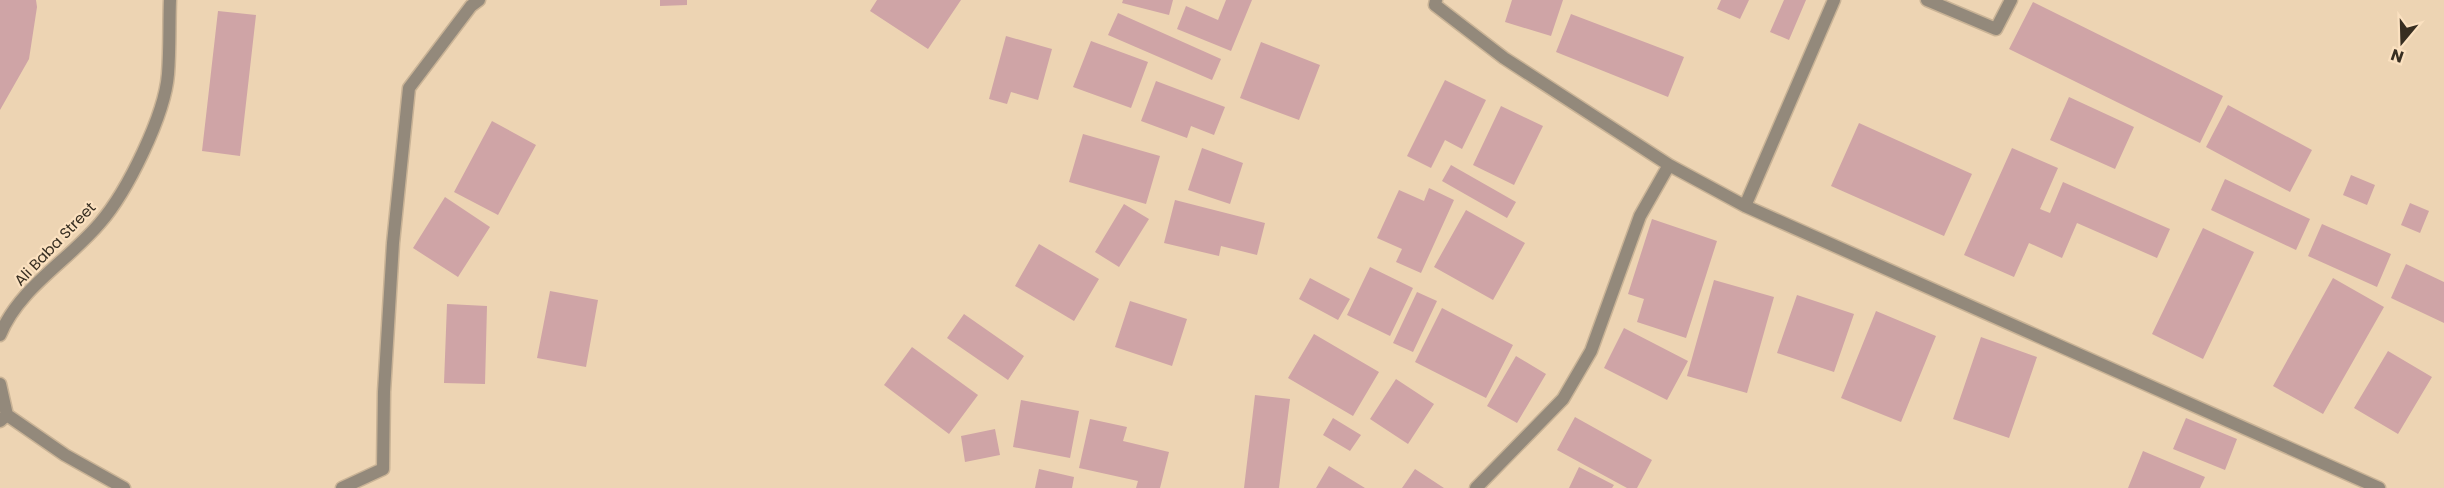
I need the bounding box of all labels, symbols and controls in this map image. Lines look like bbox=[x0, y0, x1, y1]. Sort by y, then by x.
north arrow bbox=[2372, 12, 2432, 72]
text: N bbox=[2388, 43, 2407, 69]
street label: Ali Baba Street bbox=[9, 197, 100, 290]

